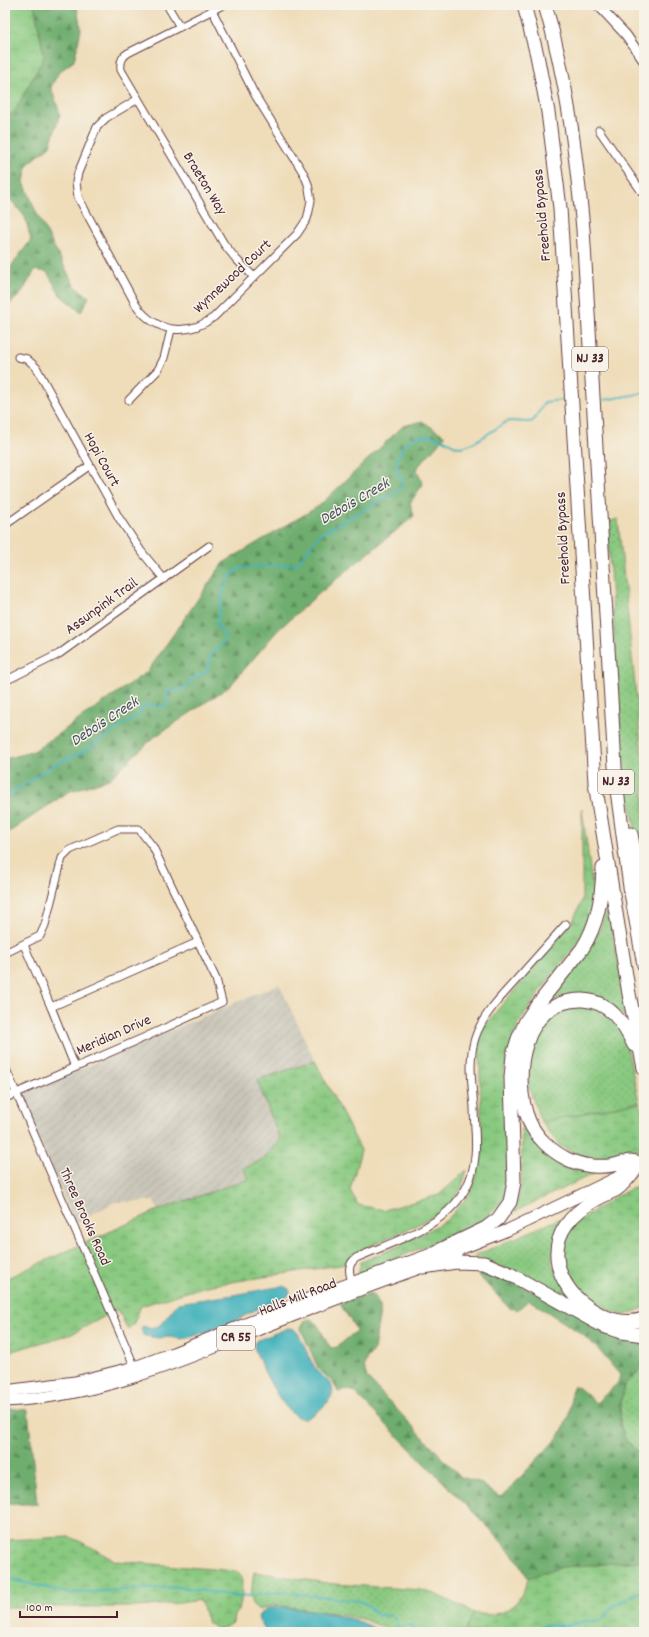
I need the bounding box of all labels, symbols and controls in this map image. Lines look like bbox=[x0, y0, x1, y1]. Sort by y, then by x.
street label: Braeton Way bbox=[176, 148, 232, 221]
street label: Freehold Bypass bbox=[528, 168, 558, 262]
street label: Wynnewood Court bbox=[189, 234, 278, 319]
road number: NJ 33 bbox=[572, 347, 608, 371]
street label: Hopi Court bbox=[77, 429, 125, 492]
water label: Debois Creek bbox=[316, 472, 395, 531]
street label: Freehold Bypass bbox=[551, 491, 577, 585]
street label: Assunpink Trail bbox=[61, 573, 143, 641]
water label: Debois Creek bbox=[66, 691, 145, 753]
road number: NJ 33 bbox=[598, 770, 634, 794]
street label: Meridian Drive bbox=[73, 1010, 155, 1062]
street label: Three Brooks Road bbox=[53, 1165, 115, 1269]
street label: Halls Mill Road bbox=[256, 1273, 340, 1323]
road number: CR 55 bbox=[217, 1326, 255, 1350]
scale bar bbox=[20, 1593, 117, 1619]
text: 100 m bbox=[26, 1600, 53, 1617]

